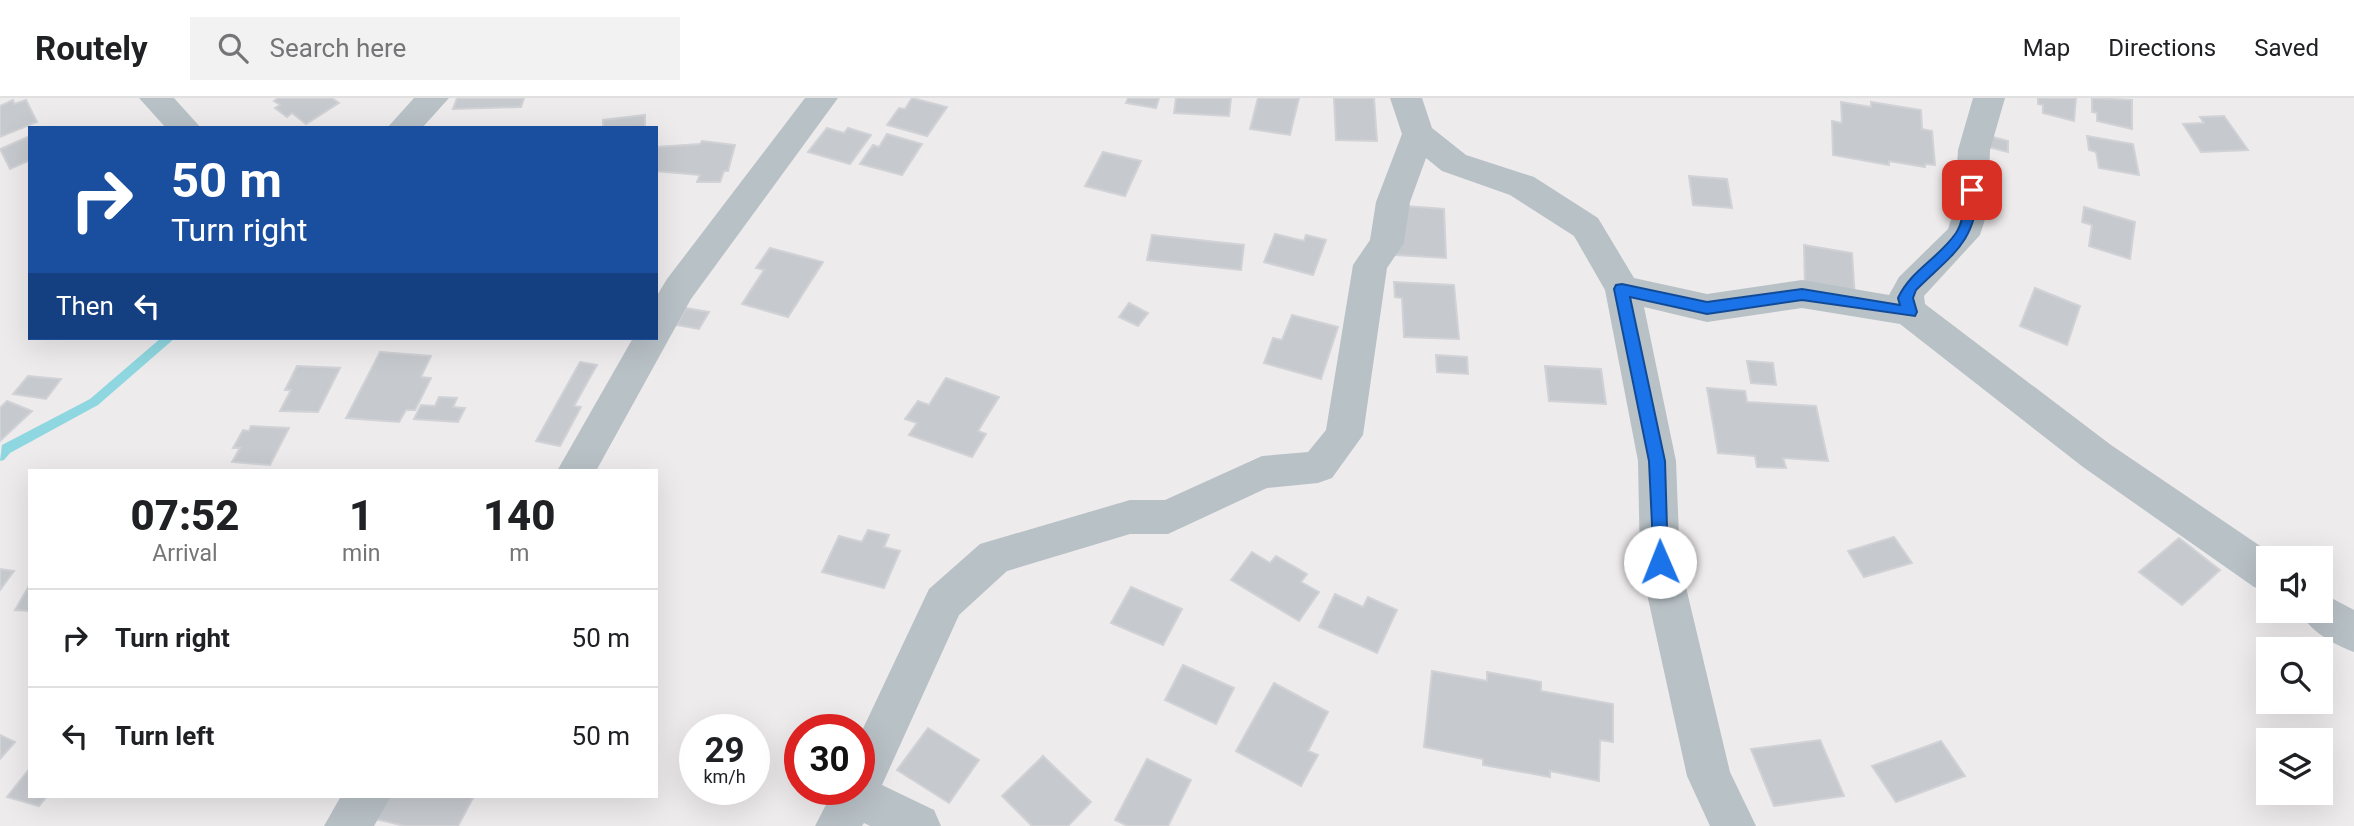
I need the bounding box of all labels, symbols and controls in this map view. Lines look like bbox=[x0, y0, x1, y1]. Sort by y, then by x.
search box bbox=[190, 17, 680, 80]
text: Routely bbox=[35, 29, 148, 68]
icon: search bbox=[214, 29, 252, 67]
text: Search here bbox=[270, 33, 406, 63]
text: Map bbox=[2023, 34, 2070, 62]
text: Directions bbox=[2108, 34, 2216, 62]
text: Saved bbox=[2254, 34, 2319, 62]
text: 50 m bbox=[171, 152, 282, 209]
icon: right bbox=[56, 154, 147, 245]
pin bbox=[1942, 160, 2002, 220]
icon: arrive bbox=[1953, 171, 1991, 209]
text: Turn right bbox=[171, 211, 307, 249]
icon: left bbox=[128, 287, 166, 325]
text: Then bbox=[56, 291, 114, 321]
text: 07:52 bbox=[130, 491, 240, 540]
text: 1 bbox=[349, 491, 373, 540]
text: 140 bbox=[483, 491, 556, 540]
position arrow bbox=[1623, 525, 1697, 599]
text: Arrival bbox=[152, 540, 218, 567]
text: min bbox=[342, 540, 380, 567]
text: m bbox=[509, 540, 529, 567]
map controls bbox=[2256, 546, 2333, 805]
button: sound bbox=[2256, 546, 2333, 623]
icon: right bbox=[56, 619, 94, 657]
text: Turn right bbox=[115, 623, 230, 653]
text: 50 m bbox=[572, 623, 630, 653]
button: search bbox=[2256, 637, 2333, 714]
speed limit sign: 30 bbox=[784, 714, 875, 805]
icon: left bbox=[56, 717, 94, 755]
text: Turn left bbox=[115, 721, 214, 751]
text: 50 m bbox=[572, 721, 630, 751]
button: layers bbox=[2256, 728, 2333, 805]
text: 29 bbox=[704, 730, 745, 771]
text: km/h bbox=[703, 766, 746, 787]

